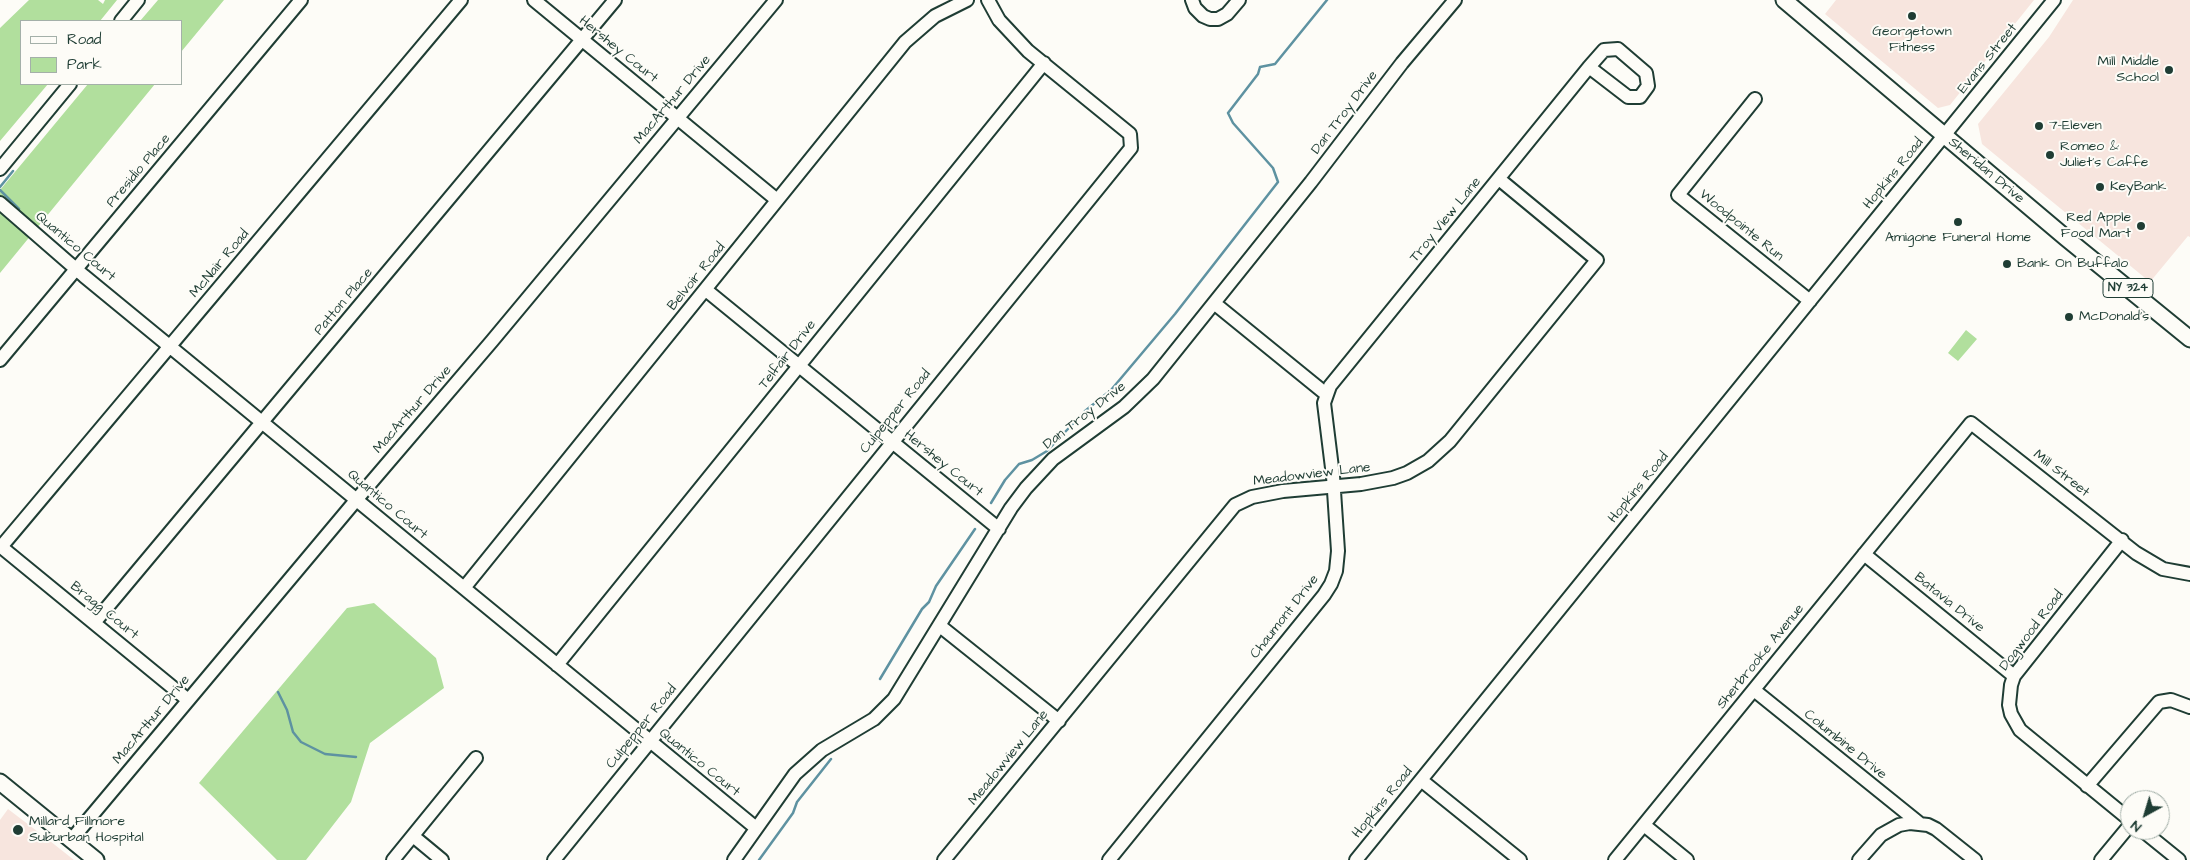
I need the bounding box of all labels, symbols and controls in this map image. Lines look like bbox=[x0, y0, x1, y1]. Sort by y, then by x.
marker: Georgetown Fitness bbox=[1906, 10, 1918, 22]
street label: Hershey Court bbox=[575, 13, 661, 87]
legend bbox=[20, 20, 182, 85]
street label: Evans Street bbox=[1955, 20, 2021, 98]
place label: Georgetown Fitness bbox=[1872, 24, 1952, 56]
text: Road bbox=[67, 29, 101, 50]
street label: MacArthur Drive bbox=[631, 52, 715, 148]
text: Park bbox=[67, 54, 102, 75]
place label: Mill Middle School bbox=[2097, 54, 2159, 86]
marker: Mill Middle School bbox=[2163, 64, 2175, 76]
street label: Dan Troy Drive bbox=[1308, 68, 1382, 158]
place label: 7-Eleven bbox=[2049, 118, 2102, 134]
marker: 7-Eleven bbox=[2033, 120, 2045, 132]
street label: Presidio Place bbox=[103, 131, 175, 211]
street label: Sheridan Drive bbox=[1945, 134, 2027, 208]
street label: Hopkins Road bbox=[1860, 135, 1928, 213]
place label: Romeo & Juliet's Caffe bbox=[2060, 139, 2148, 172]
marker: Romeo & Juliet's Caffe bbox=[2044, 149, 2056, 161]
street label: Troy View Lane bbox=[1407, 174, 1485, 266]
place label: KeyBank bbox=[2110, 179, 2166, 195]
marker: KeyBank bbox=[2094, 181, 2106, 193]
street label: Woodpointe Run bbox=[1695, 187, 1787, 265]
street label: Quantico Court bbox=[31, 209, 119, 285]
place label: Red Apple Food Mart bbox=[2061, 210, 2131, 242]
marker: Amigone Funeral Home bbox=[1952, 216, 1964, 228]
marker: Red Apple Food Mart bbox=[2135, 220, 2147, 232]
street label: McNair Road bbox=[187, 226, 253, 302]
place label: Amigone Funeral Home bbox=[1885, 230, 2031, 246]
street label: Belvoir Road bbox=[665, 240, 729, 314]
place label: Bank On Buffalo bbox=[2017, 256, 2128, 272]
marker: Bank On Buffalo bbox=[2001, 258, 2013, 270]
street label: Patton Place bbox=[311, 265, 377, 339]
road number: NY 324 bbox=[2103, 278, 2153, 298]
place label: McDonald's bbox=[2079, 309, 2149, 325]
marker: McDonald's bbox=[2063, 311, 2075, 323]
street label: Telfair Drive bbox=[756, 317, 820, 393]
street label: MacArthur Drive bbox=[370, 363, 456, 457]
street label: Culpepper Road bbox=[857, 367, 935, 457]
street label: Dan Troy Drive bbox=[1040, 379, 1130, 453]
street label: Hershey Court bbox=[900, 427, 986, 501]
street label: Mill Street bbox=[2029, 447, 2093, 501]
street label: Hopkins Road bbox=[1605, 449, 1673, 527]
street label: Meadowview Lane bbox=[1252, 459, 1372, 491]
street label: Quantico Court bbox=[343, 467, 431, 543]
street label: Batavia Drive bbox=[1910, 569, 1988, 637]
street label: Chaumont Drive bbox=[1247, 572, 1323, 662]
street label: Bragg Court bbox=[66, 578, 142, 644]
street label: Dogwood Road bbox=[1996, 588, 2068, 674]
street label: Sherbrooke Avenue bbox=[1714, 601, 1808, 713]
street label: MacArthur Drive bbox=[110, 672, 194, 768]
street label: Culpepper Road bbox=[603, 682, 681, 772]
street label: Columbine Drive bbox=[1800, 706, 1890, 784]
street label: Meadowview Lane bbox=[965, 707, 1053, 809]
street label: Quantico Court bbox=[655, 725, 743, 801]
street label: Hopkins Road bbox=[1349, 764, 1417, 842]
north arrow bbox=[2120, 790, 2170, 840]
place label: Millard Fillmore Suburban Hospital bbox=[29, 814, 144, 846]
text: N bbox=[2126, 815, 2146, 836]
marker: Millard Fillmore Suburban Hospital bbox=[11, 823, 25, 837]

